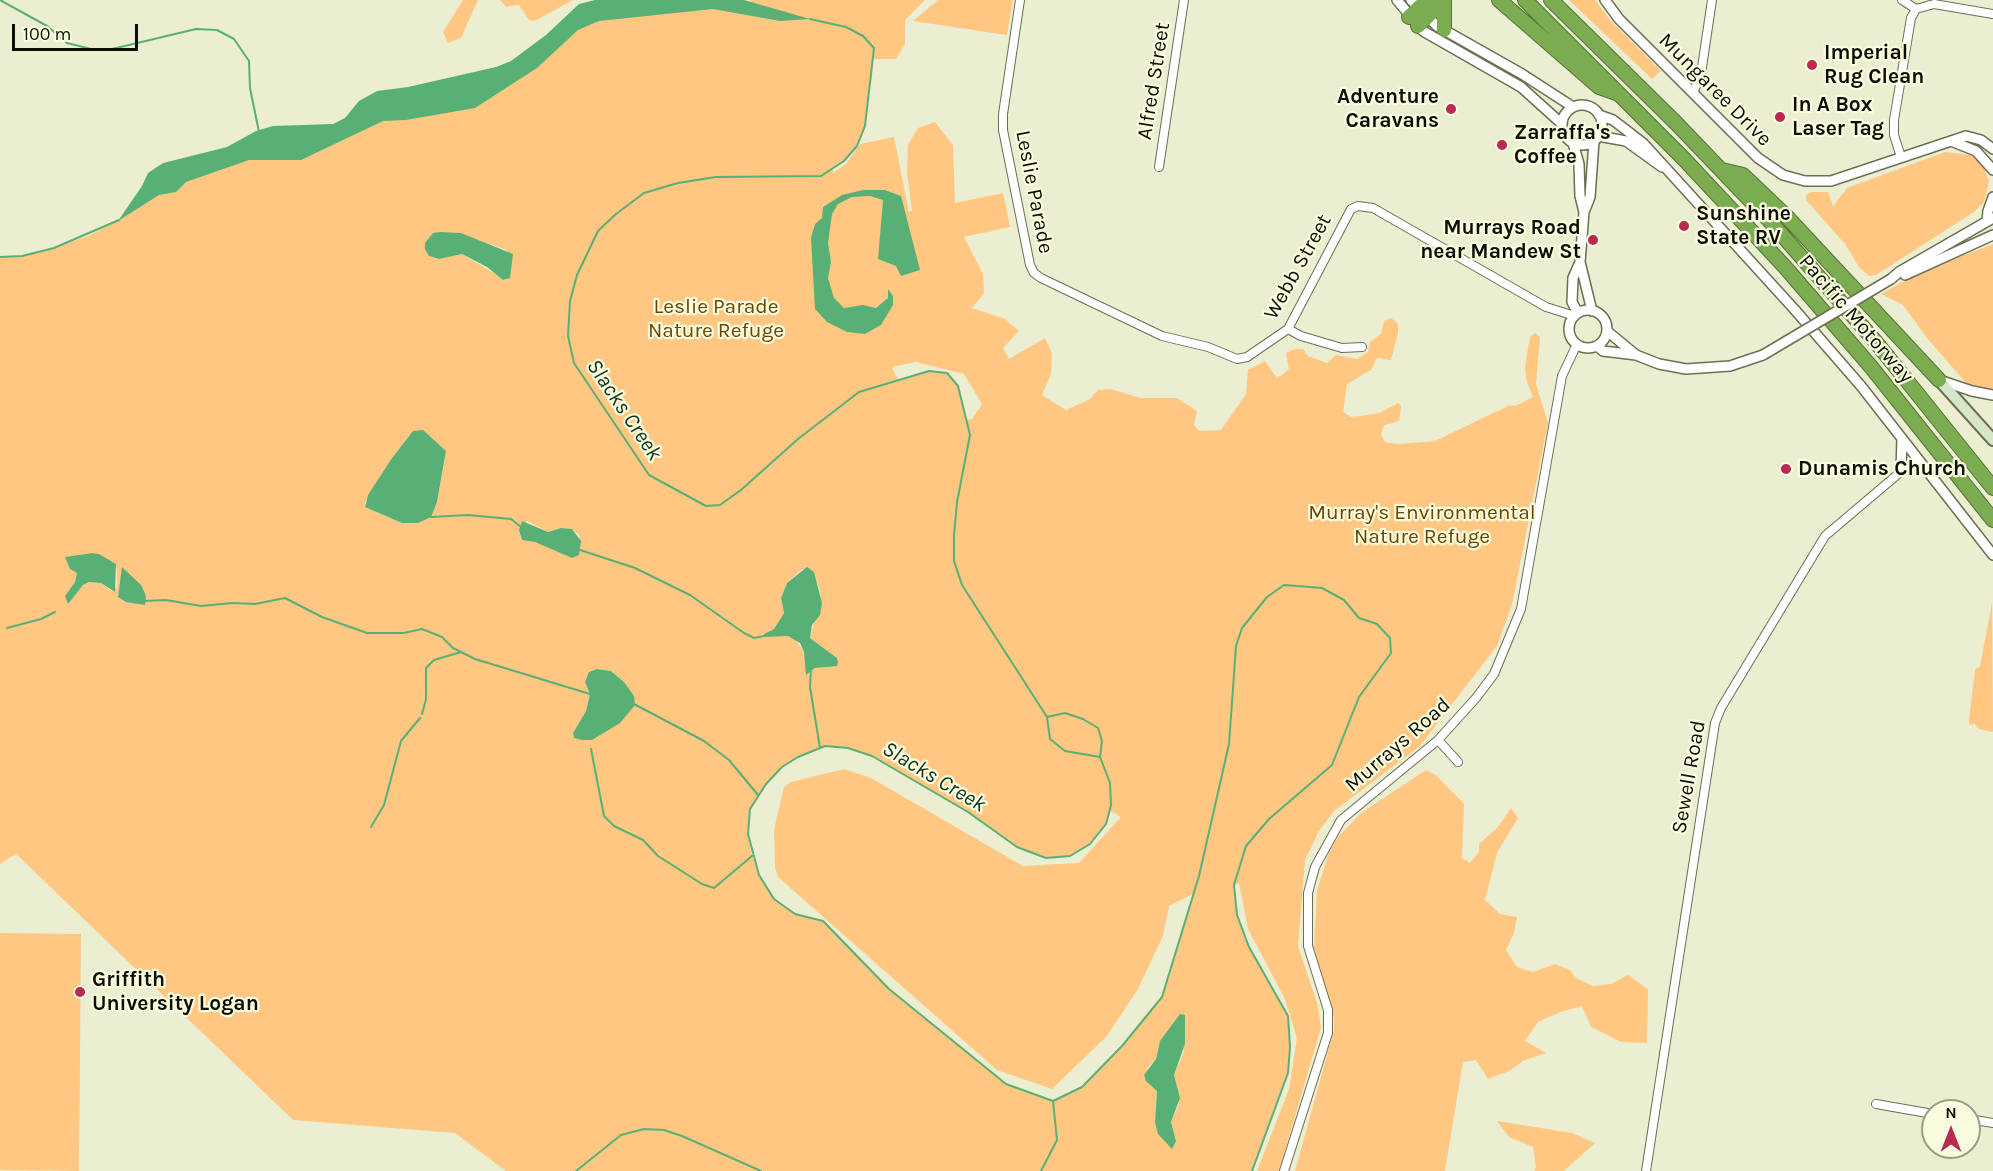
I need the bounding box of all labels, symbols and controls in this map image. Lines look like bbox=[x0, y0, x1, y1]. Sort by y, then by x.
scale bar bbox=[15, 12, 141, 50]
street label: Alfred Street bbox=[1132, 20, 1176, 142]
text: 100 m bbox=[23, 23, 71, 45]
street label: Mungaree Drive bbox=[1653, 28, 1777, 152]
place label: Imperial Rug Clean bbox=[1824, 40, 1924, 90]
marker: Imperial Rug Clean bbox=[1805, 58, 1819, 72]
place label: Adventure Caravans bbox=[1337, 84, 1439, 134]
place label: In A Box Laser Tag bbox=[1792, 92, 1884, 142]
marker: Adventure Caravans bbox=[1444, 102, 1458, 116]
marker: In A Box Laser Tag bbox=[1773, 110, 1787, 124]
place label: Zarraffa's Coffee bbox=[1514, 120, 1611, 170]
street label: Leslie Parade bbox=[1010, 128, 1058, 256]
marker: Zarraffa's Coffee bbox=[1495, 138, 1509, 152]
place label: Sunshine State RV bbox=[1696, 201, 1791, 251]
street label: Webb Street bbox=[1259, 210, 1337, 324]
place label: Murrays Road near Mandew St bbox=[1420, 215, 1581, 265]
marker: Sunshine State RV bbox=[1677, 219, 1691, 233]
marker: Murrays Road near Mandew St bbox=[1586, 233, 1600, 247]
street label: Pacific Motorway bbox=[1793, 249, 1919, 389]
park label: Leslie Parade Nature Refuge bbox=[648, 294, 784, 344]
water label: Slacks Creek bbox=[581, 354, 667, 466]
place label: Dunamis Church bbox=[1798, 456, 1966, 482]
marker: Dunamis Church bbox=[1779, 462, 1793, 476]
park label: Murray's Environmental Nature Refuge bbox=[1308, 500, 1536, 550]
street label: Murrays Road bbox=[1340, 692, 1456, 798]
street label: Sewell Road bbox=[1667, 718, 1711, 836]
water label: Slacks Creek bbox=[877, 736, 991, 818]
place label: Griffith University Logan bbox=[92, 967, 259, 1017]
marker: Griffith University Logan bbox=[73, 985, 87, 999]
north arrow bbox=[1921, 1099, 1981, 1159]
text: N bbox=[1945, 1103, 1957, 1122]

